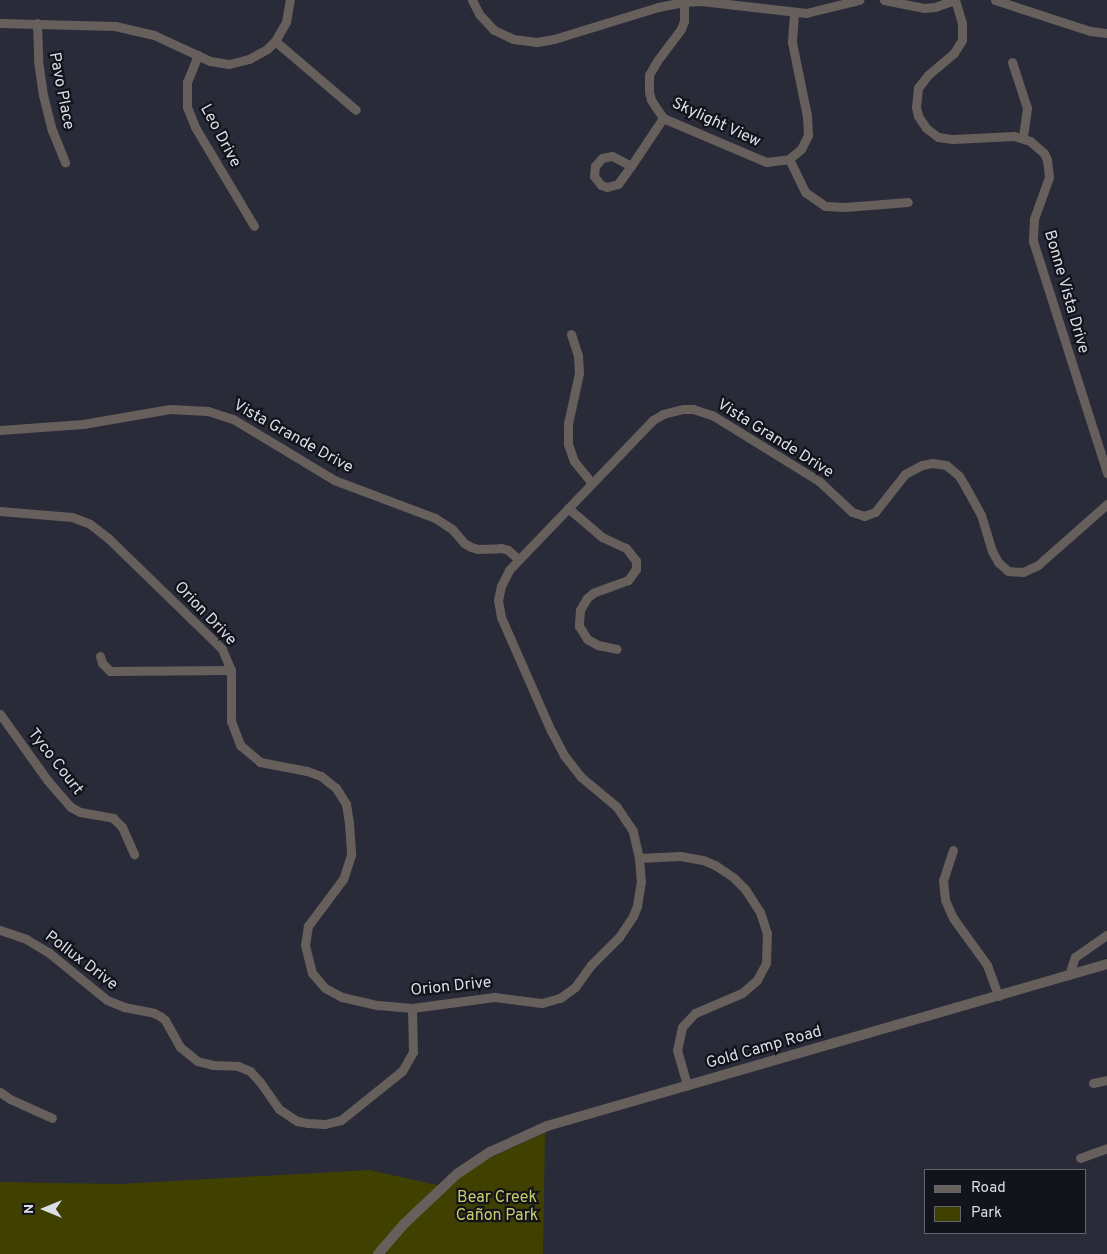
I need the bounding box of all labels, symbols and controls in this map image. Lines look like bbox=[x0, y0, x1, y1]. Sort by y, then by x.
street label: Pavo Place bbox=[44, 51, 78, 131]
street label: Skylight View bbox=[668, 94, 764, 152]
street label: Leo Drive bbox=[195, 101, 245, 171]
street label: Bonne Vista Drive bbox=[1039, 228, 1093, 356]
street label: Vista Grande Drive bbox=[713, 395, 837, 483]
street label: Vista Grande Drive bbox=[230, 396, 356, 478]
street label: Orion Drive bbox=[170, 578, 240, 650]
street label: Tyco Court bbox=[23, 725, 87, 799]
street label: Pollux Drive bbox=[41, 927, 121, 995]
street label: Orion Drive bbox=[409, 973, 493, 1001]
street label: Gold Camp Road bbox=[704, 1022, 824, 1074]
legend bbox=[924, 1169, 1087, 1234]
text: Road bbox=[971, 1179, 1006, 1198]
north arrow bbox=[20, 1184, 70, 1234]
park label: Bear Creek Cañon Park bbox=[456, 1188, 538, 1226]
text: N bbox=[21, 1204, 38, 1214]
text: Park bbox=[971, 1204, 1002, 1223]

